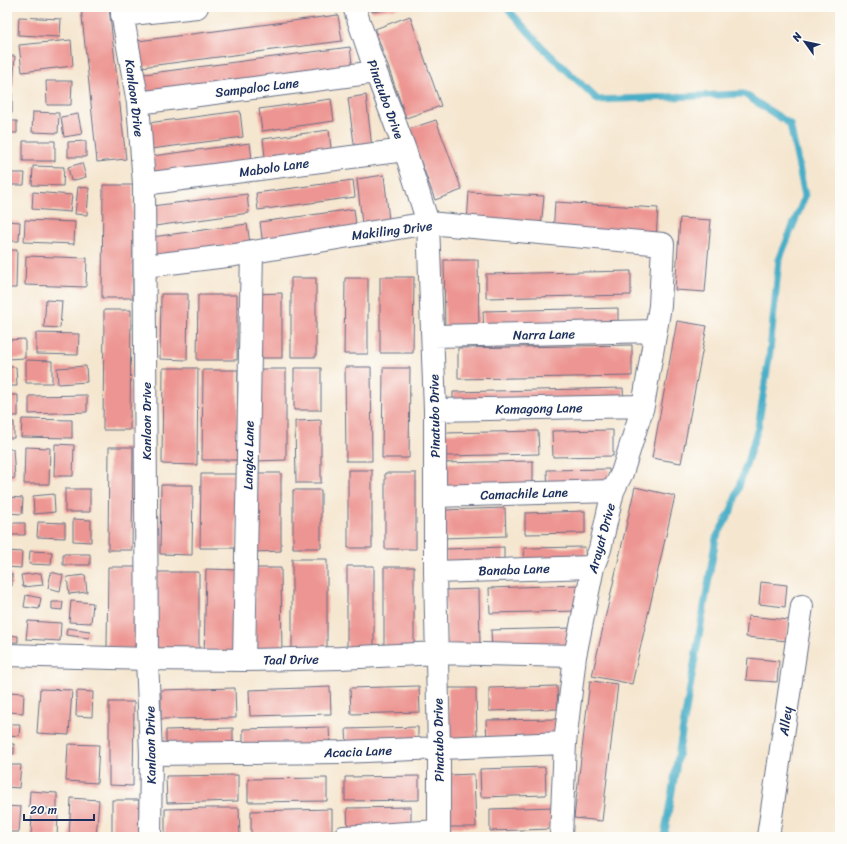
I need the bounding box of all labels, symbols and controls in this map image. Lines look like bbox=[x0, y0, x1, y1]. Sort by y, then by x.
north arrow bbox=[785, 22, 825, 62]
text: N bbox=[786, 28, 807, 46]
street label: Pinatubo Drive bbox=[360, 56, 411, 142]
street label: Kanlaon Drive bbox=[118, 58, 151, 138]
street label: Sampaloc Lane bbox=[214, 71, 301, 104]
street label: Mabolo Lane bbox=[237, 151, 311, 184]
street label: Makiling Drive bbox=[350, 214, 434, 247]
street label: Narra Lane bbox=[513, 322, 576, 347]
street label: Pinatubo Drive bbox=[422, 374, 447, 458]
street label: Kanlaon Drive bbox=[135, 382, 158, 460]
street label: Kamagong Lane bbox=[495, 396, 583, 421]
street label: Langka Lane bbox=[236, 420, 261, 490]
street label: Camachile Lane bbox=[480, 480, 568, 507]
street label: Arayat Drive bbox=[581, 500, 622, 577]
street label: Banaba Lane bbox=[478, 557, 550, 582]
street label: Taal Drive bbox=[263, 648, 319, 671]
street label: Pinatubo Drive bbox=[426, 698, 451, 782]
street label: Alley bbox=[772, 705, 799, 738]
street label: Kanlaon Drive bbox=[138, 706, 163, 784]
street label: Acacia Lane bbox=[323, 739, 393, 764]
scale bar bbox=[24, 796, 94, 822]
text: 20 m bbox=[30, 799, 57, 821]

